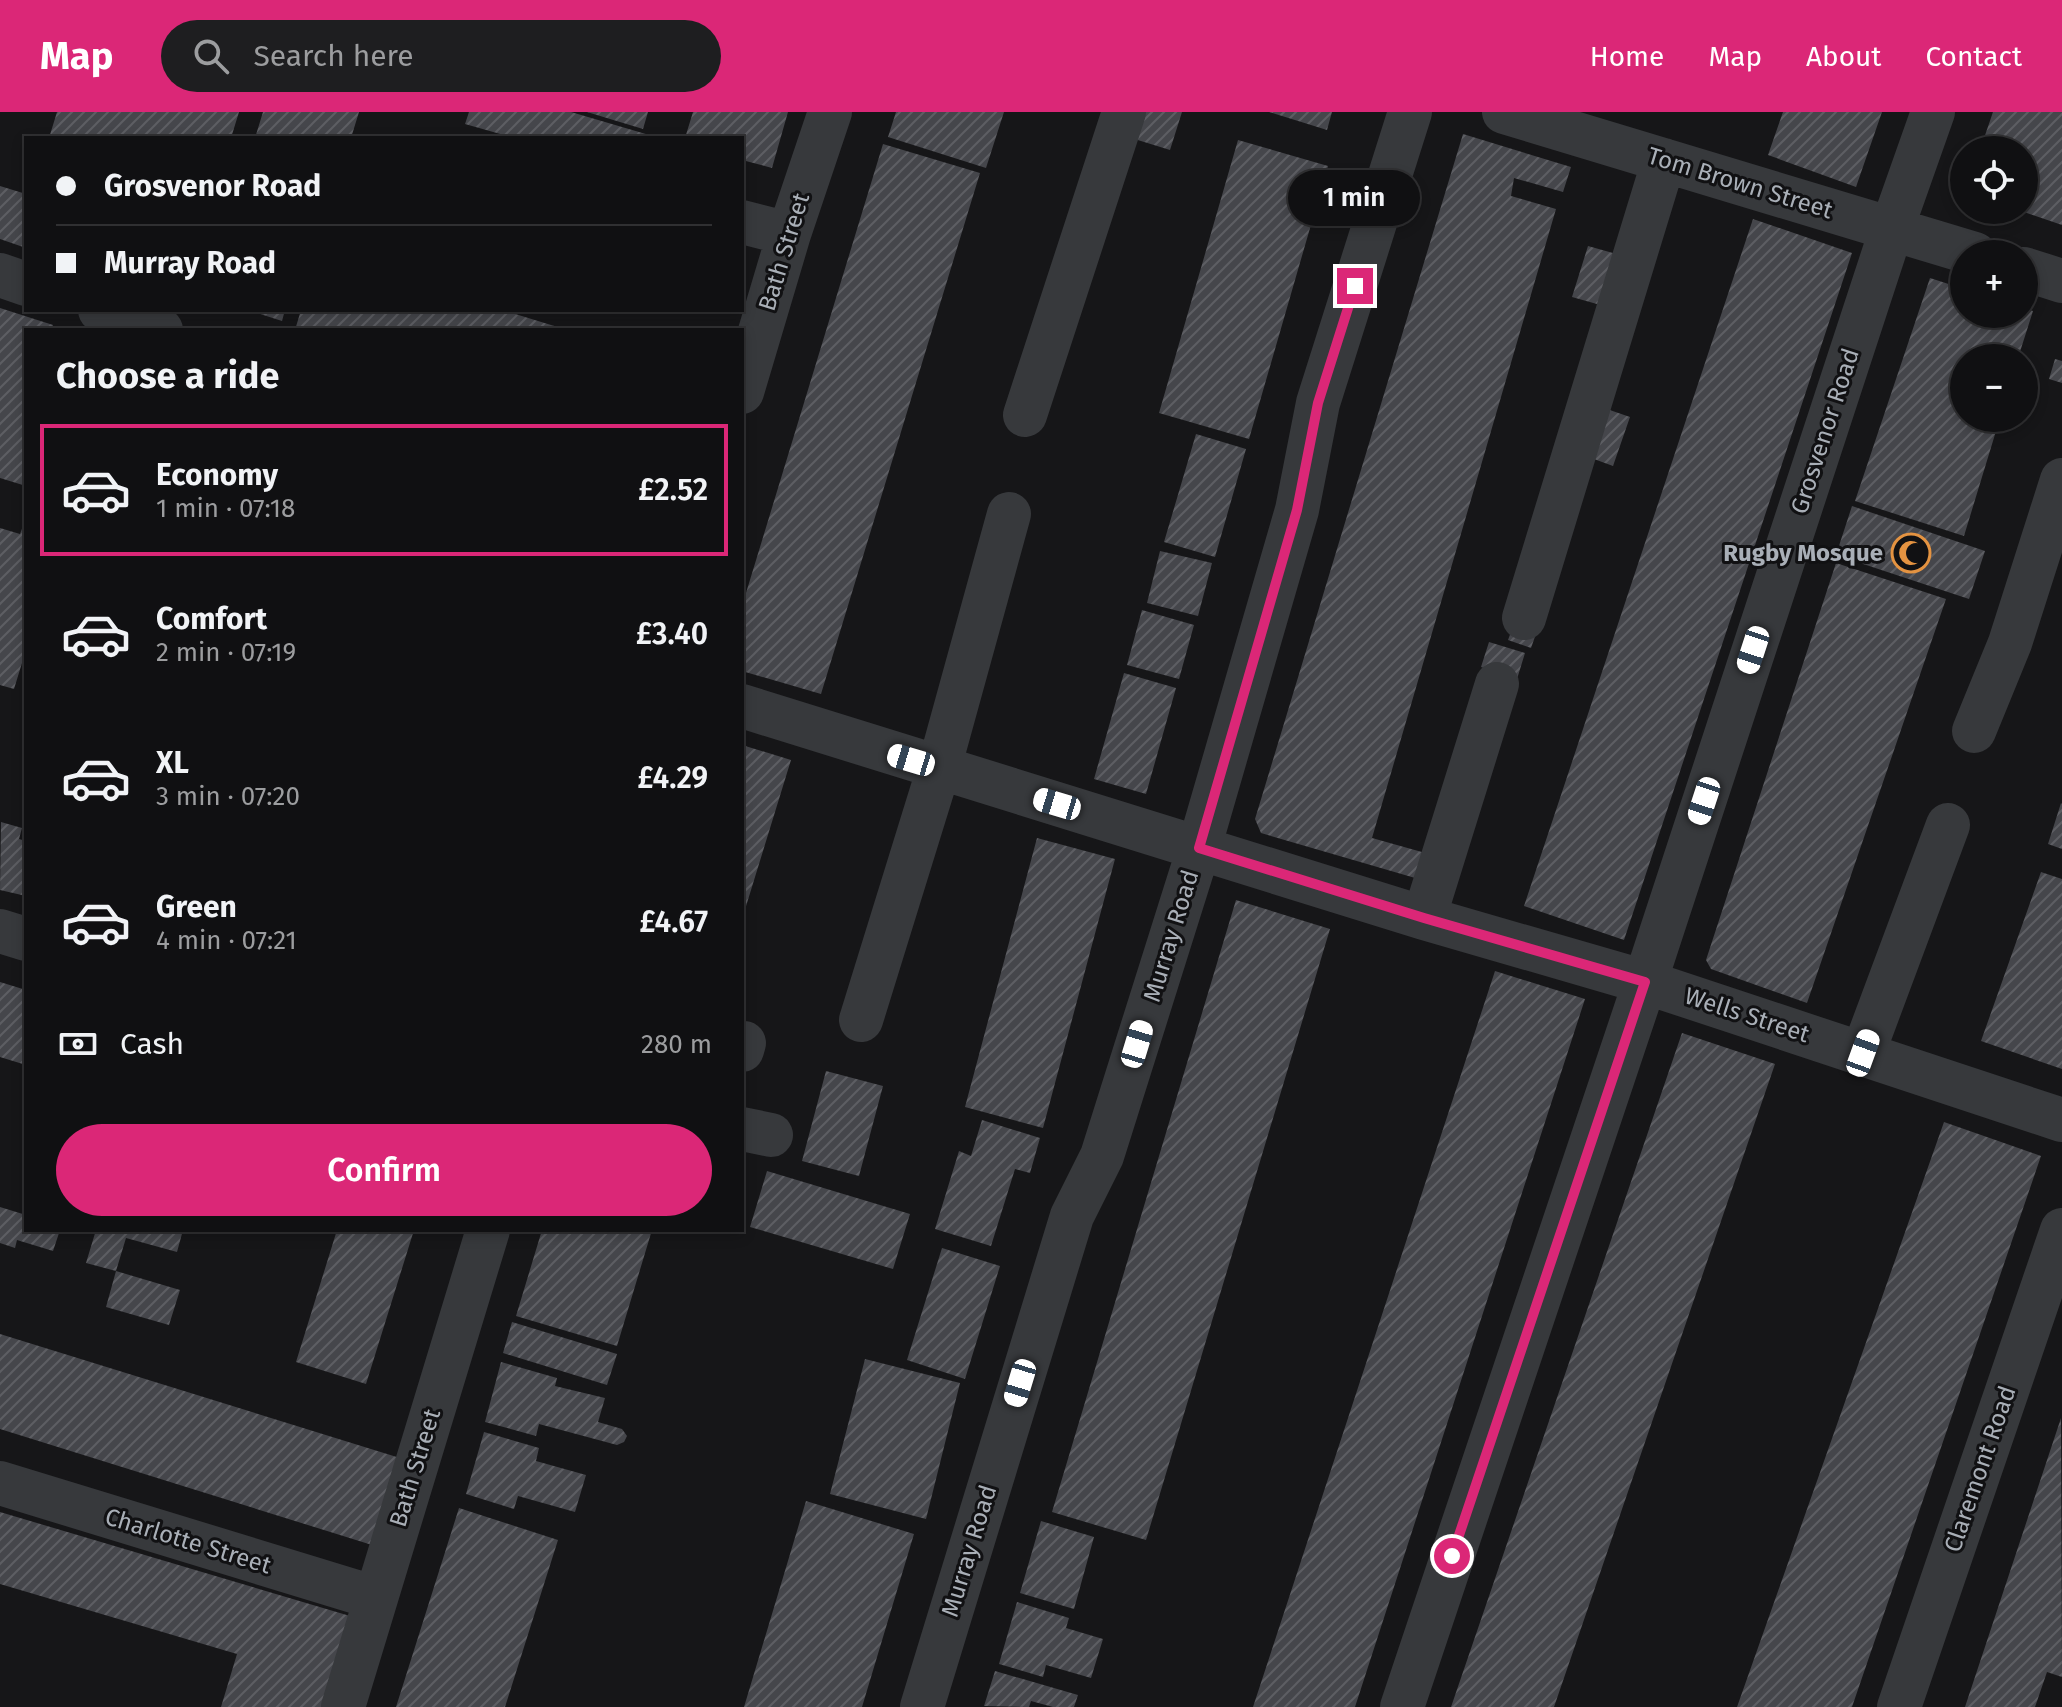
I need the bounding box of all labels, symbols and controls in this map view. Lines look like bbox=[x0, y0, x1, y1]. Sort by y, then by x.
search box bbox=[161, 20, 721, 92]
text: Map bbox=[40, 33, 113, 79]
icon: search bbox=[189, 34, 233, 78]
text: Search here bbox=[253, 38, 414, 74]
text: Home bbox=[1590, 40, 1664, 73]
text: Map bbox=[1708, 40, 1762, 73]
text: About bbox=[1806, 40, 1881, 73]
text: Contact bbox=[1925, 40, 2022, 73]
map controls bbox=[1950, 136, 2038, 432]
button: locate bbox=[1950, 136, 2038, 224]
street label: Tom Brown Street bbox=[1644, 142, 1836, 225]
text: Grosvenor Road bbox=[104, 168, 321, 204]
callout: 1 min bbox=[1289, 170, 1421, 226]
text: 1 min bbox=[1323, 182, 1385, 213]
street label: Bath Street bbox=[753, 189, 815, 314]
button: + bbox=[1950, 240, 2038, 328]
text: Murray Road bbox=[104, 245, 276, 281]
route end bbox=[1337, 268, 1373, 304]
button: − bbox=[1950, 344, 2038, 432]
street label: Grosvenor Road bbox=[1785, 345, 1865, 517]
text: Choose a ride bbox=[56, 354, 279, 398]
icon: car bbox=[60, 454, 132, 526]
text: Economy bbox=[156, 457, 278, 493]
text: £2.52 bbox=[638, 472, 708, 508]
text: 1 min · 07:18 bbox=[156, 493, 295, 524]
mosque icon: Rugby Mosque bbox=[1890, 532, 1932, 574]
place label: Rugby Mosque bbox=[1723, 539, 1883, 567]
icon: car bbox=[60, 598, 132, 670]
text: Comfort bbox=[156, 601, 267, 637]
text: £3.40 bbox=[636, 616, 708, 652]
car bbox=[1734, 623, 1772, 677]
text: 2 min · 07:19 bbox=[156, 637, 296, 668]
icon: car bbox=[60, 742, 132, 814]
car bbox=[885, 742, 937, 778]
text: XL bbox=[156, 745, 189, 781]
text: £4.29 bbox=[637, 760, 708, 796]
car bbox=[1685, 774, 1723, 828]
text: 3 min · 07:20 bbox=[156, 781, 300, 812]
car bbox=[1031, 786, 1083, 822]
street label: Murray Road bbox=[1138, 867, 1204, 1005]
icon: car bbox=[60, 886, 132, 958]
text: Green bbox=[156, 889, 237, 925]
text: £4.67 bbox=[640, 904, 708, 940]
text: 4 min · 07:21 bbox=[156, 925, 297, 956]
street label: Wells Street bbox=[1681, 982, 1813, 1048]
car bbox=[1119, 1018, 1155, 1070]
icon: cash bbox=[56, 1022, 100, 1066]
text: Cash bbox=[120, 1026, 184, 1062]
car bbox=[1844, 1026, 1882, 1080]
text: 280 m bbox=[641, 1029, 712, 1060]
button: Confirm bbox=[56, 1124, 712, 1216]
car bbox=[1002, 1357, 1038, 1409]
street label: Claremont Road bbox=[1938, 1382, 2022, 1556]
street label: Bath Street bbox=[384, 1405, 446, 1530]
street label: Murray Road bbox=[936, 1482, 1002, 1620]
street label: Charlotte Street bbox=[102, 1502, 275, 1580]
route start bbox=[1434, 1538, 1470, 1574]

